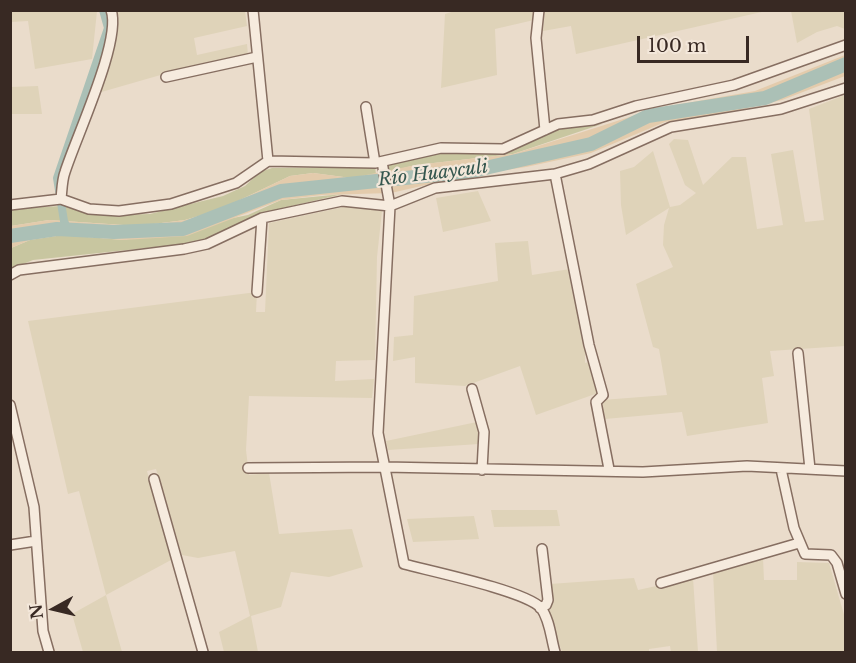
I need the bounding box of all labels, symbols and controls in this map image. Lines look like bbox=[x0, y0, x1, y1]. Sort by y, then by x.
scale bar bbox=[640, 24, 752, 62]
text: 100 m bbox=[648, 35, 706, 57]
water label: Río Huayculi bbox=[377, 157, 489, 191]
north arrow bbox=[24, 579, 84, 639]
text: N bbox=[25, 603, 47, 620]

